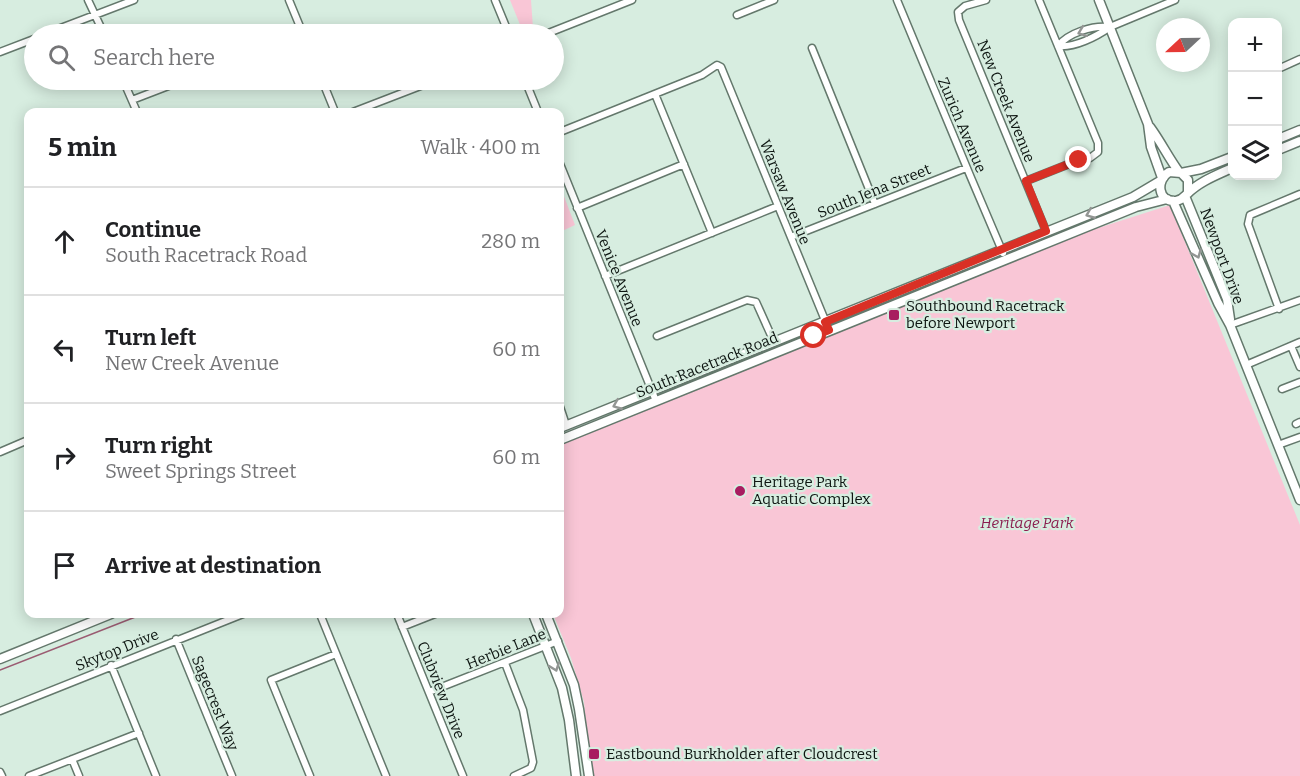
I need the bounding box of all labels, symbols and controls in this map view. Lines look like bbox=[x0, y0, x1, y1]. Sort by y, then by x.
north arrow bbox=[1156, 18, 1210, 72]
map controls bbox=[1228, 18, 1282, 180]
button: + bbox=[1228, 18, 1282, 72]
search box bbox=[24, 24, 564, 90]
one-way arrow bbox=[1077, 25, 1088, 37]
street label: New Creek Avenue bbox=[973, 37, 1039, 165]
icon: search bbox=[45, 41, 78, 74]
text: Search here bbox=[93, 44, 215, 71]
button: − bbox=[1228, 72, 1282, 126]
street label: Zurich Avenue bbox=[934, 75, 990, 175]
button: layers bbox=[1228, 126, 1282, 180]
text: 5 min bbox=[48, 132, 117, 163]
text: Walk · 400 m bbox=[421, 135, 540, 159]
street label: Warsaw Avenue bbox=[756, 137, 814, 247]
route end bbox=[1065, 146, 1091, 172]
street label: South Jena Street bbox=[815, 160, 934, 222]
street label: Newport Drive bbox=[1196, 205, 1248, 307]
one-way arrow bbox=[1085, 207, 1096, 219]
text: Continue bbox=[105, 216, 201, 243]
icon: ahead bbox=[48, 225, 81, 258]
street label: Venice Avenue bbox=[591, 227, 647, 329]
text: 280 m bbox=[481, 229, 540, 253]
text: South Racetrack Road bbox=[105, 243, 307, 267]
one-way arrow bbox=[1190, 248, 1202, 259]
place label: Southbound Racetrack before Newport bbox=[906, 297, 1065, 332]
marker: Southbound Racetrack before Newport bbox=[887, 308, 901, 322]
route start bbox=[800, 322, 826, 348]
text: Turn left bbox=[105, 324, 197, 351]
street label: South Racetrack Road bbox=[633, 328, 781, 402]
icon: left bbox=[48, 333, 81, 366]
text: 60 m bbox=[492, 337, 540, 361]
text: New Creek Avenue bbox=[105, 351, 279, 375]
one-way arrow bbox=[612, 398, 623, 410]
text: Turn right bbox=[105, 432, 213, 459]
icon: right bbox=[48, 441, 81, 474]
text: 60 m bbox=[492, 445, 540, 469]
text: Sweet Springs Street bbox=[105, 459, 296, 483]
place label: Heritage Park Aquatic Complex bbox=[752, 473, 871, 508]
marker: Heritage Park Aquatic Complex bbox=[733, 484, 747, 498]
park label: Heritage Park bbox=[980, 514, 1075, 532]
icon: arrive bbox=[48, 549, 81, 582]
text: Arrive at destination bbox=[105, 552, 321, 579]
street label: Skytop Drive bbox=[73, 625, 161, 675]
street label: Herbie Lane bbox=[463, 625, 549, 673]
street label: Clubview Drive bbox=[413, 639, 469, 741]
street label: Sagecrest Way bbox=[188, 653, 242, 753]
one-way arrow bbox=[548, 662, 561, 672]
place label: Eastbound Burkholder after Cloudcrest bbox=[606, 745, 878, 763]
marker: Eastbound Burkholder after Cloudcrest bbox=[587, 747, 601, 761]

